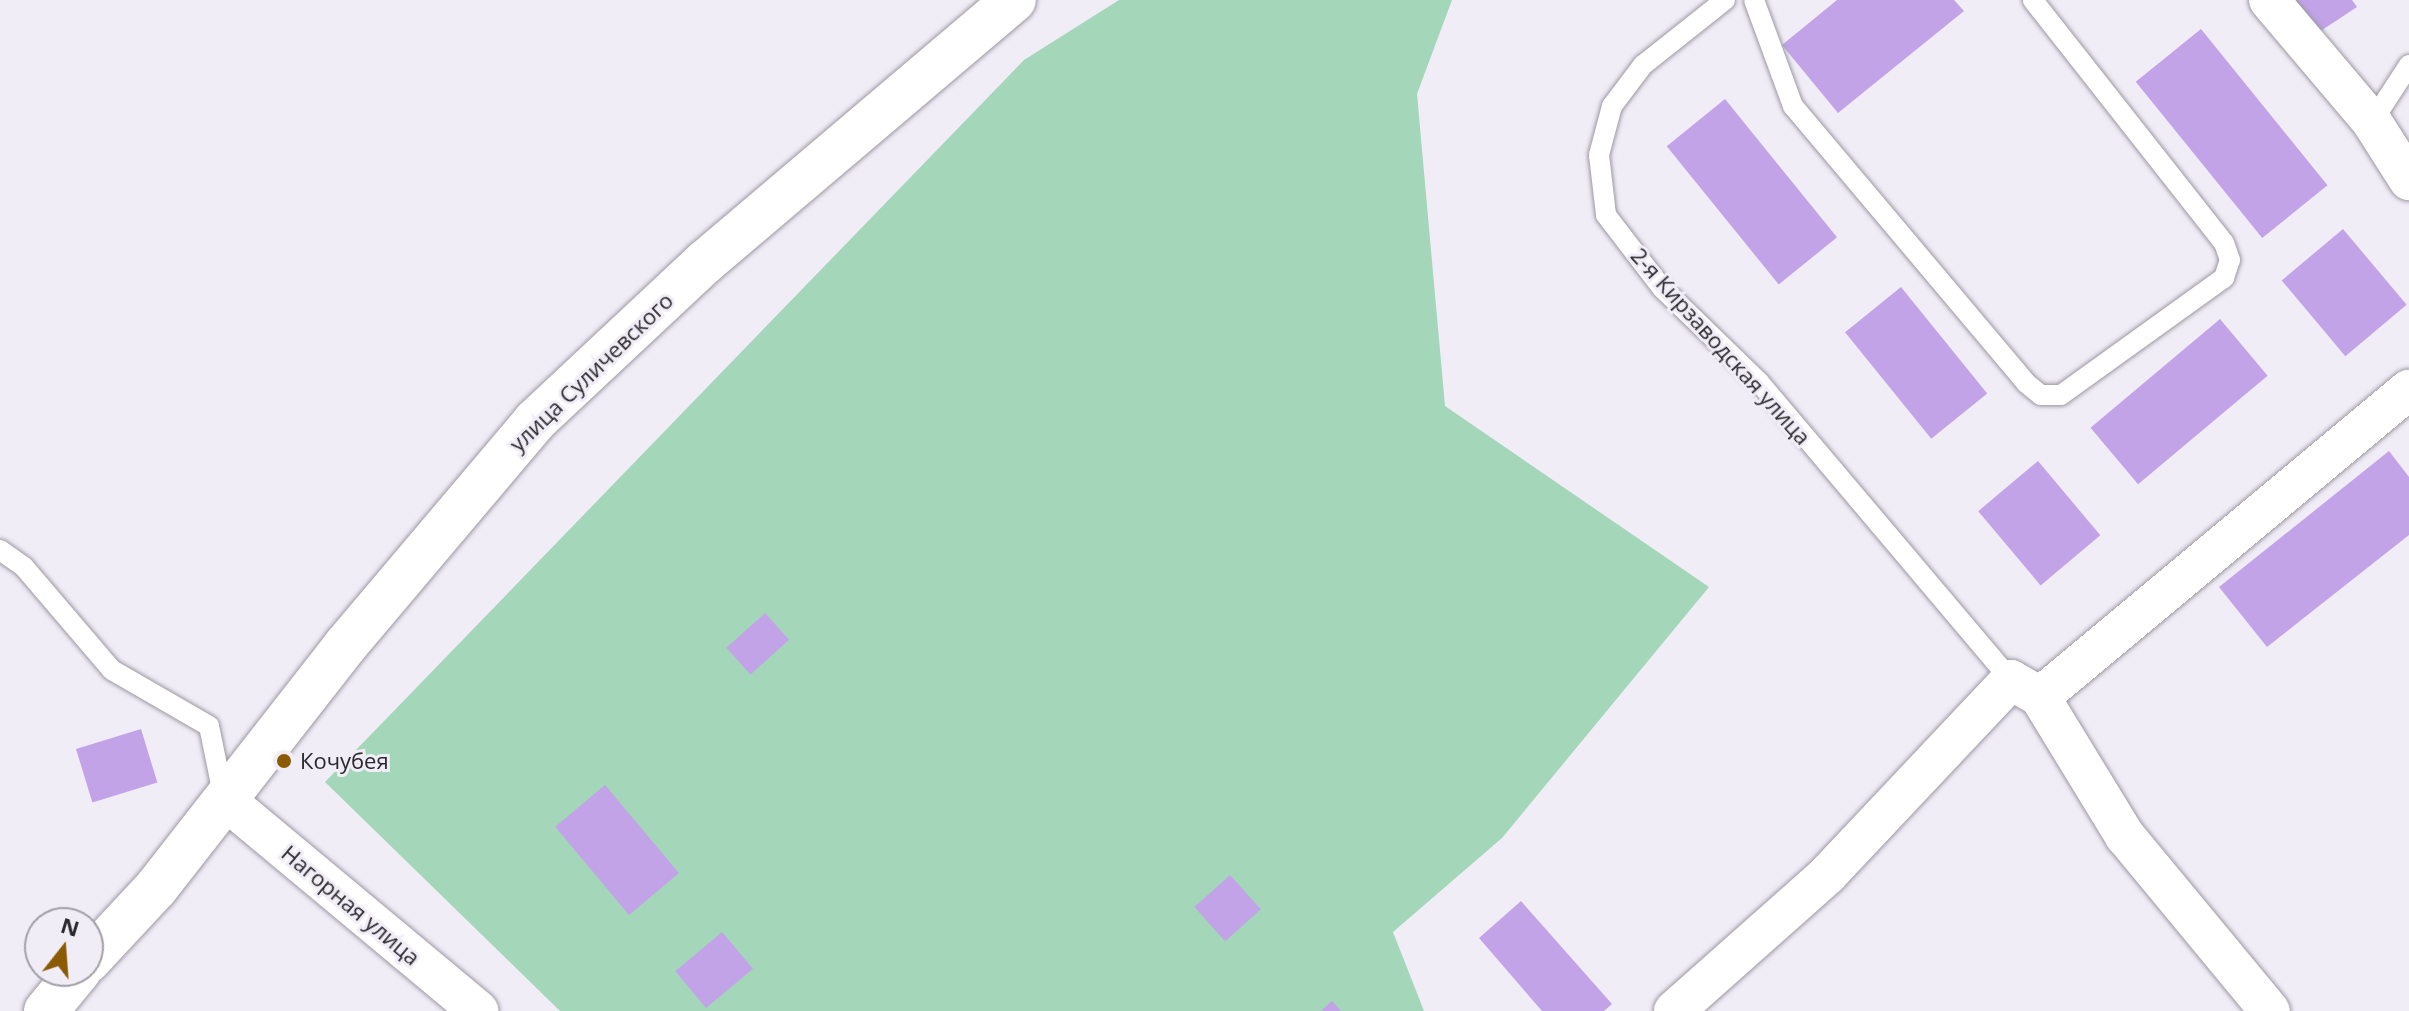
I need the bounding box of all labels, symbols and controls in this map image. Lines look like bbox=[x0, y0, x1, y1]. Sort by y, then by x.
street label: 2-я Кирзаводская улица bbox=[1626, 242, 1816, 450]
street label: улица Суличевского bbox=[504, 287, 678, 457]
place label: Кочубея bbox=[300, 748, 389, 774]
marker: Кочубея bbox=[275, 752, 293, 770]
street label: Нагорная улица bbox=[277, 840, 425, 970]
north arrow bbox=[24, 907, 104, 987]
text: N bbox=[57, 909, 83, 943]

